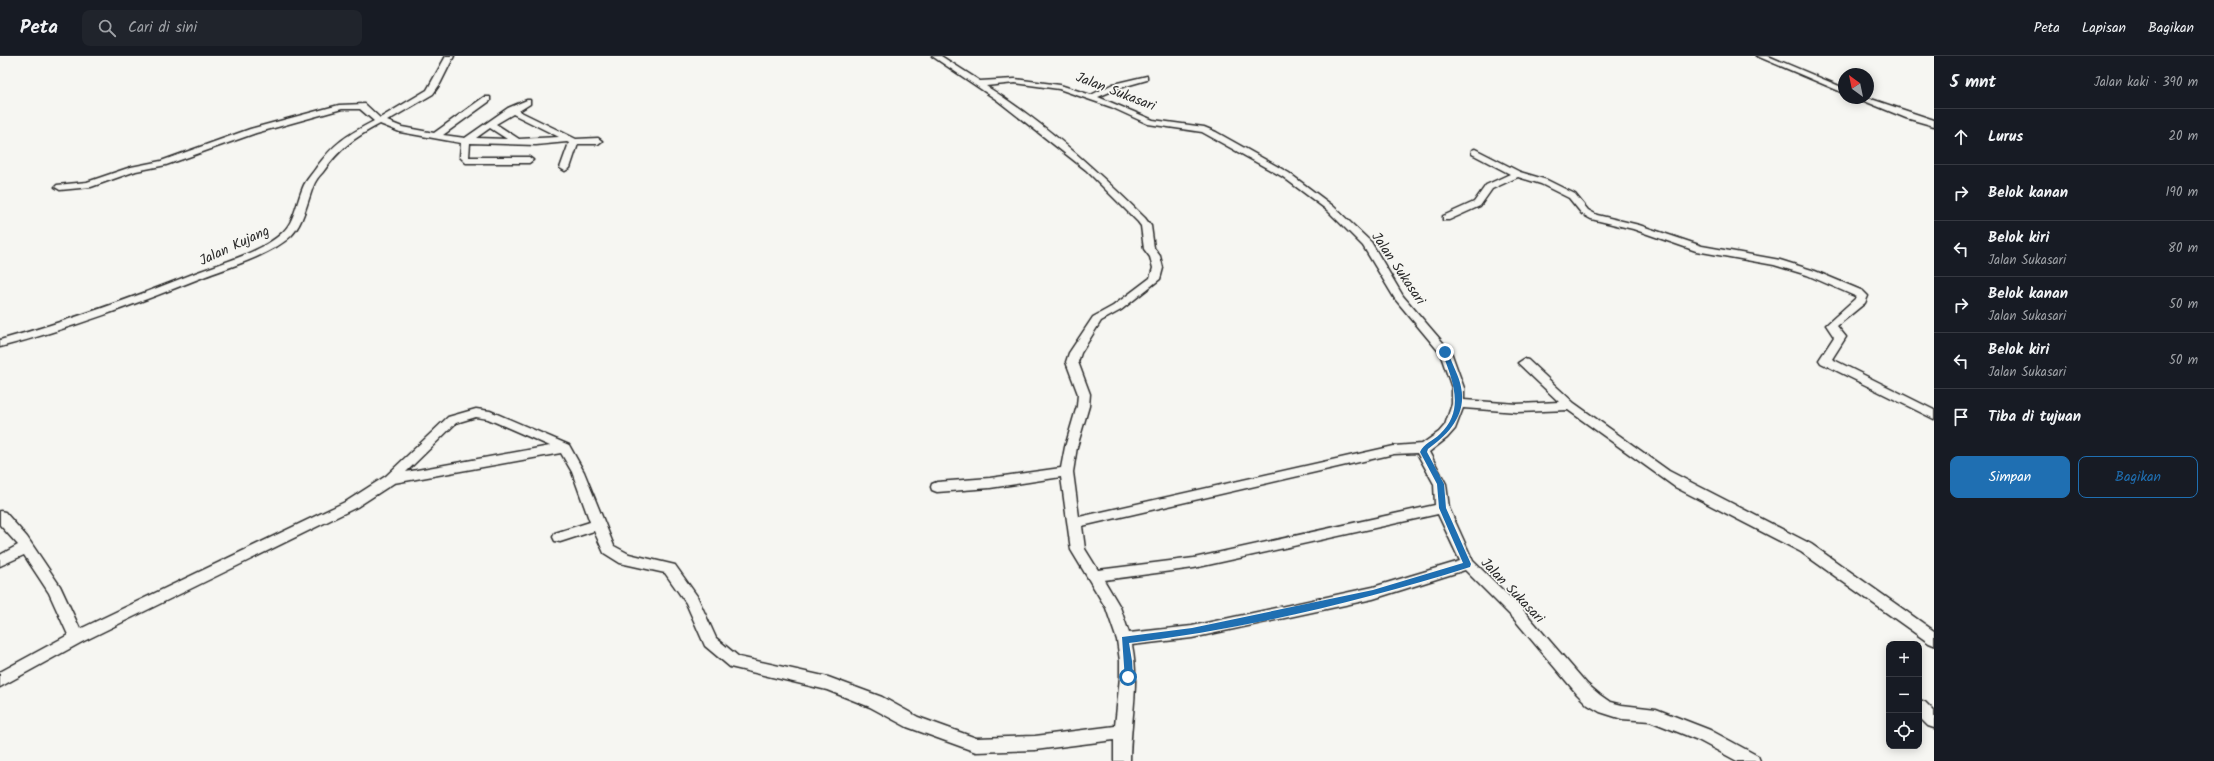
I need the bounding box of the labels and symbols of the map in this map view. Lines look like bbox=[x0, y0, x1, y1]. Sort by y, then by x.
street label: Jalan Sukasari bbox=[1072, 67, 1159, 117]
north arrow bbox=[1838, 68, 1874, 104]
street label: Jalan Kujang bbox=[196, 220, 273, 272]
street label: Jalan Sukasari bbox=[1366, 228, 1431, 310]
route end bbox=[1436, 343, 1454, 361]
street label: Jalan Sukasari bbox=[1475, 553, 1550, 629]
route start bbox=[1119, 668, 1137, 686]

